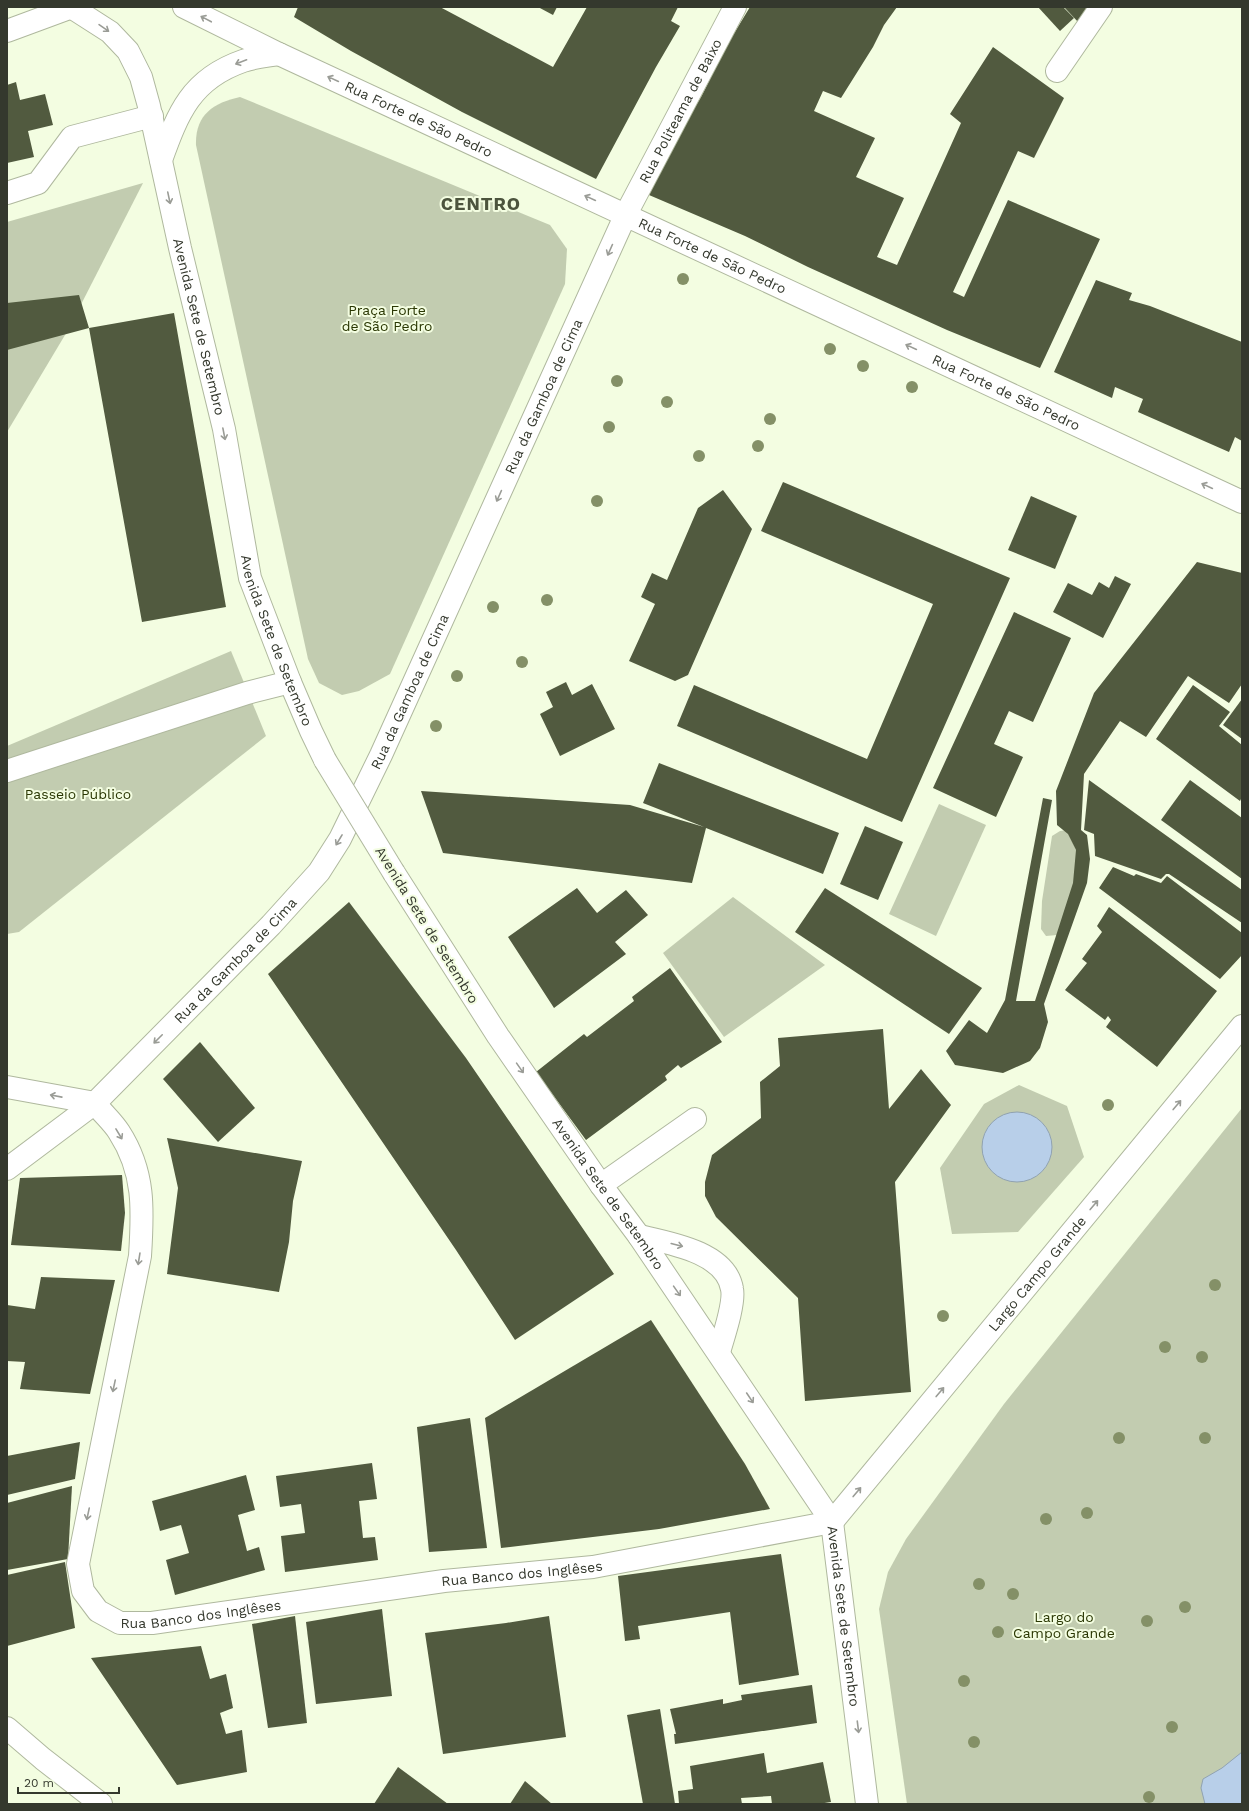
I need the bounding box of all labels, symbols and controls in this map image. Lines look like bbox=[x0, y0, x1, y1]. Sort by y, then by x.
one-way arrow bbox=[200, 14, 212, 22]
one-way arrow bbox=[98, 24, 109, 32]
street label: Rua Politeama de Baixo bbox=[636, 36, 725, 186]
one-way arrow bbox=[235, 59, 247, 67]
one-way arrow bbox=[327, 74, 339, 82]
street label: Rua Forte de São Pedro bbox=[342, 78, 495, 160]
one-way arrow bbox=[165, 191, 173, 204]
district label: CENTRO bbox=[441, 193, 521, 214]
one-way arrow bbox=[585, 194, 597, 201]
street label: Rua Forte de São Pedro bbox=[636, 214, 789, 297]
street label: Avenida Sete de Setembro bbox=[170, 237, 228, 417]
one-way arrow bbox=[606, 243, 613, 255]
park label: Praça Forte de São Pedro bbox=[342, 302, 432, 334]
street label: Rua da Gamboa de Cima bbox=[501, 316, 585, 477]
one-way arrow bbox=[906, 343, 918, 351]
street label: Rua Forte de São Pedro bbox=[930, 351, 1083, 434]
one-way arrow bbox=[221, 427, 229, 440]
one-way arrow bbox=[1201, 482, 1213, 489]
one-way arrow bbox=[495, 489, 502, 501]
street label: Avenida Sete de Setembro bbox=[238, 554, 316, 728]
street label: Rua da Gamboa de Cima bbox=[367, 611, 452, 772]
park label: Passeio Público bbox=[25, 786, 131, 802]
one-way arrow bbox=[334, 834, 342, 846]
street label: Avenida Sete de Setembro bbox=[372, 844, 482, 1006]
street label: Rua da Gamboa de Cima bbox=[171, 894, 300, 1026]
one-way arrow bbox=[153, 1034, 163, 1044]
one-way arrow bbox=[516, 1062, 524, 1073]
one-way arrow bbox=[50, 1092, 63, 1100]
one-way arrow bbox=[1172, 1099, 1181, 1110]
street label: Avenida Sete de Setembro bbox=[549, 1115, 667, 1273]
one-way arrow bbox=[115, 1128, 123, 1139]
one-way arrow bbox=[1090, 1200, 1099, 1210]
street label: Largo Campo Grande bbox=[985, 1213, 1089, 1335]
one-way arrow bbox=[670, 1241, 683, 1249]
one-way arrow bbox=[135, 1252, 143, 1265]
one-way arrow bbox=[673, 1285, 681, 1296]
one-way arrow bbox=[109, 1379, 117, 1392]
one-way arrow bbox=[935, 1386, 944, 1397]
one-way arrow bbox=[746, 1393, 754, 1404]
one-way arrow bbox=[853, 1486, 862, 1497]
one-way arrow bbox=[83, 1507, 91, 1520]
street label: Avenida Sete de Setembro bbox=[825, 1525, 863, 1707]
street label: Rua Banco dos Inglêses bbox=[441, 1557, 604, 1589]
street label: Rua Banco dos Inglêses bbox=[120, 1597, 282, 1631]
park label: Largo do Campo Grande bbox=[1013, 1609, 1115, 1641]
one-way arrow bbox=[854, 1720, 861, 1733]
scale bar bbox=[18, 1769, 119, 1795]
text: 20 m bbox=[24, 1776, 54, 1790]

